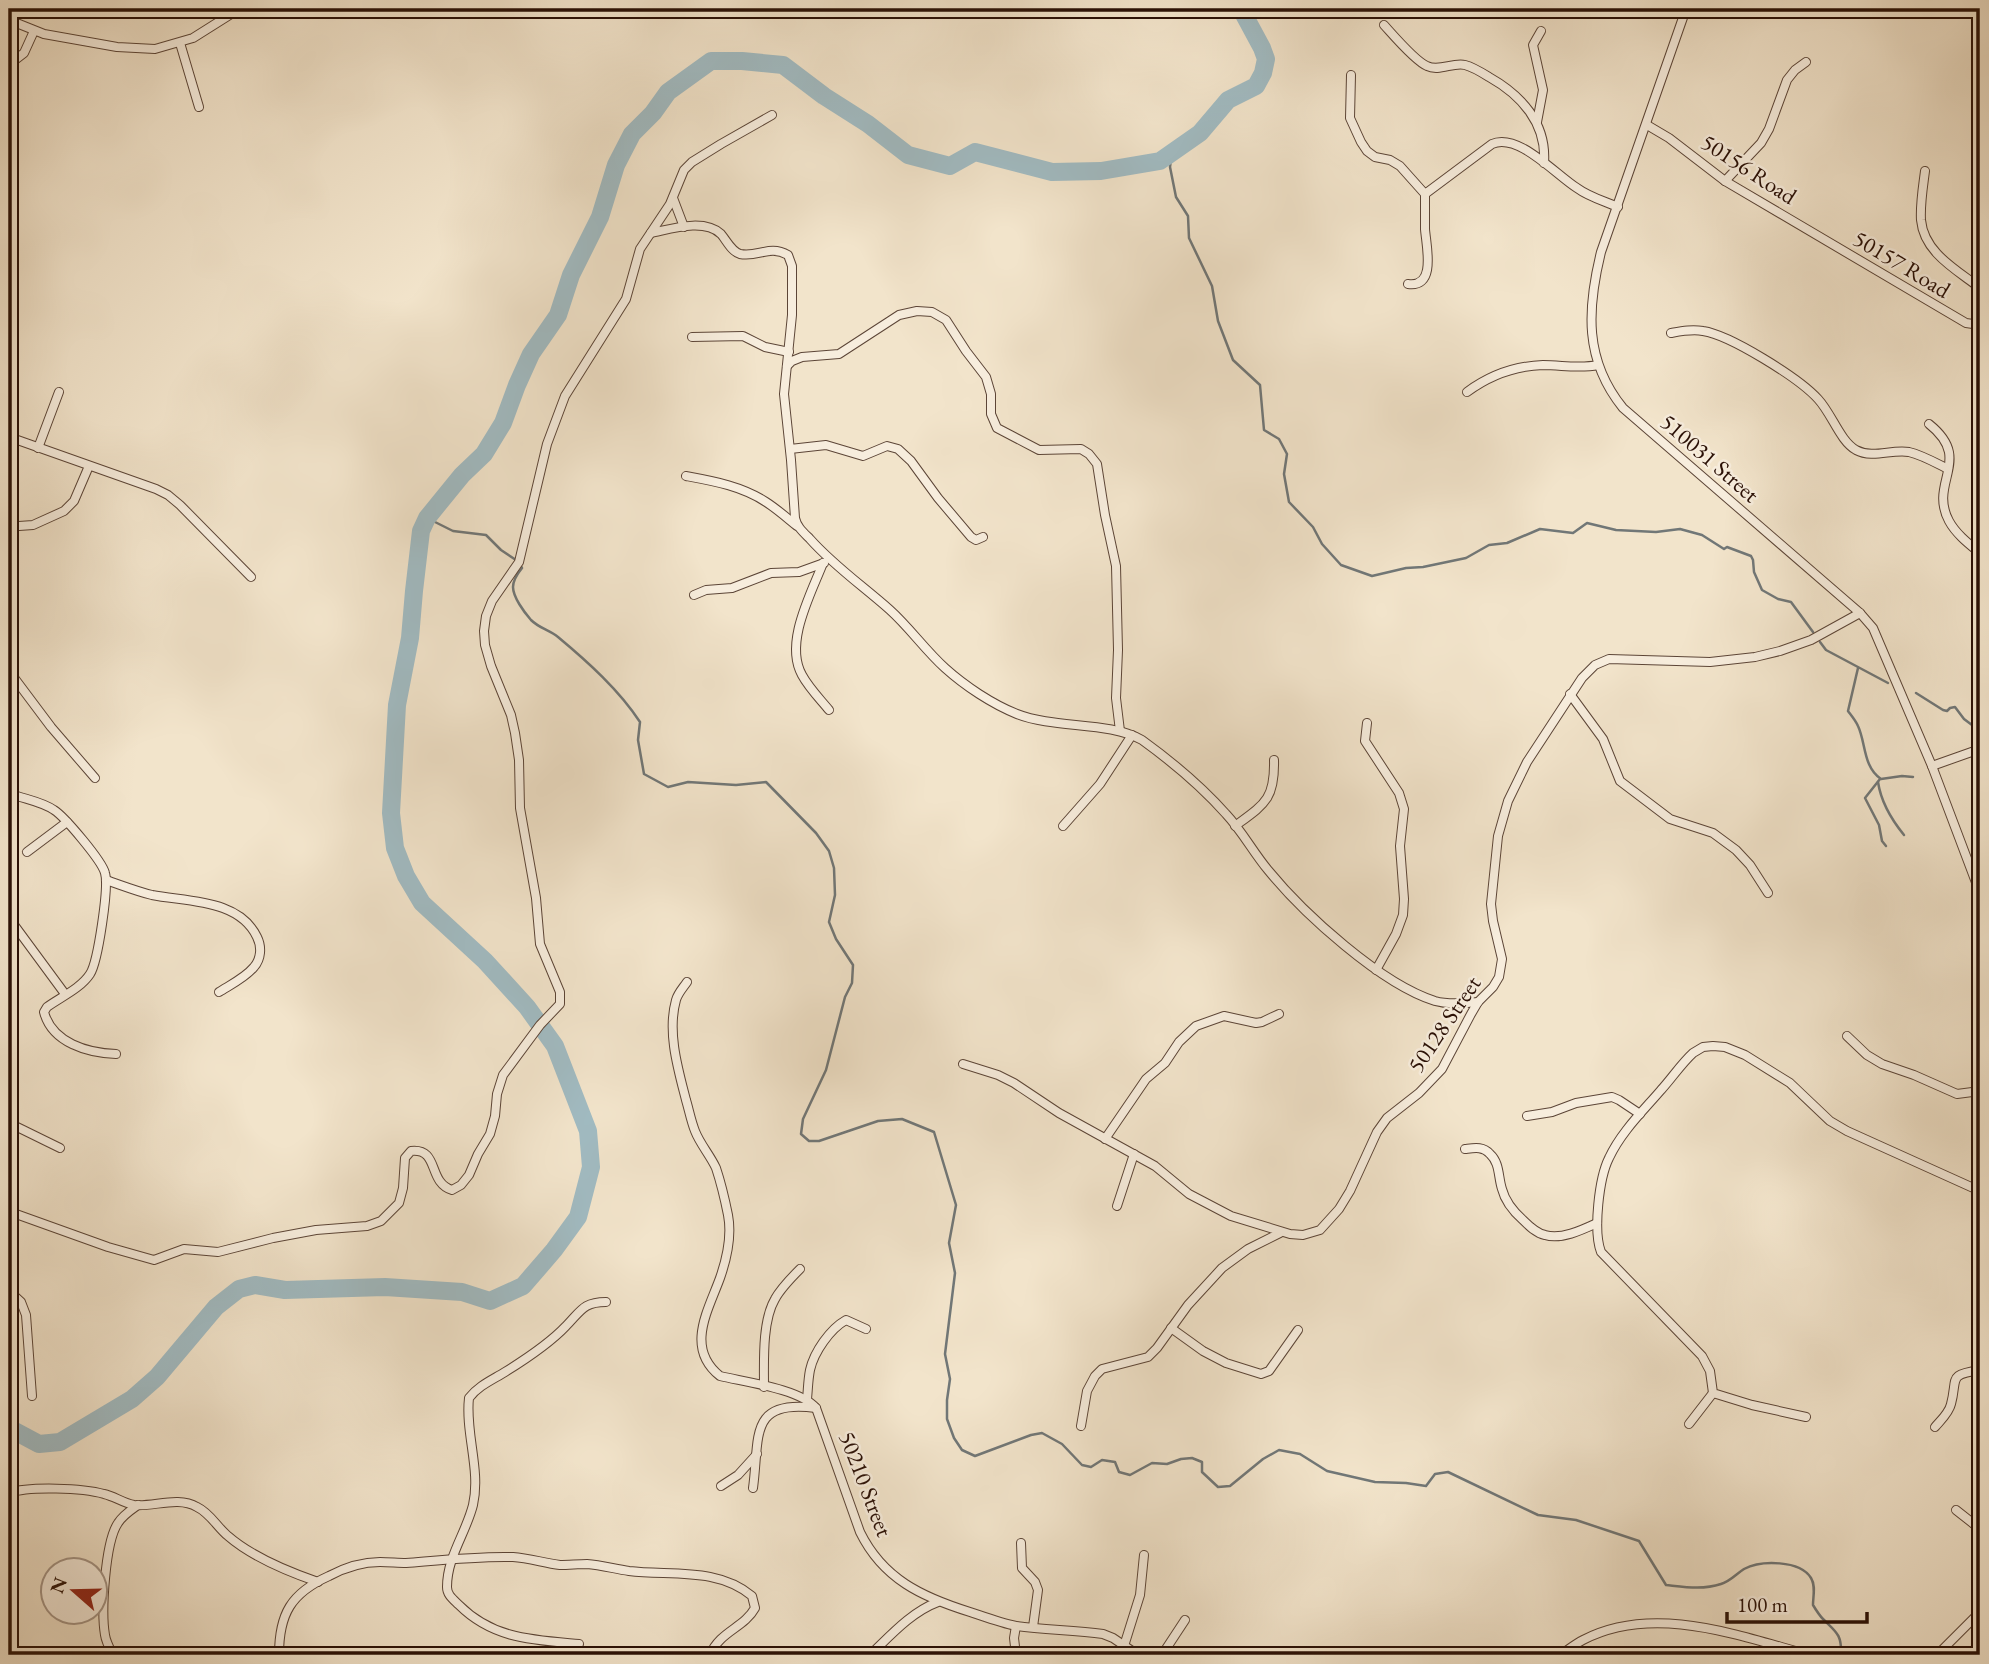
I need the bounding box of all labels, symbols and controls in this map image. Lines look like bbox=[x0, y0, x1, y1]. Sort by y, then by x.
street label: 50156 Road bbox=[1696, 127, 1803, 211]
street label: 50157 Road bbox=[1848, 223, 1956, 305]
street label: 510031 Street bbox=[1654, 407, 1766, 510]
street label: 50128 Street bbox=[1401, 969, 1488, 1078]
street label: 50210 Street bbox=[832, 1427, 900, 1542]
north arrow bbox=[38, 1556, 108, 1626]
text: N bbox=[44, 1573, 73, 1597]
scale bar bbox=[1727, 1580, 1867, 1624]
text: 100 m bbox=[1737, 1591, 1788, 1618]

